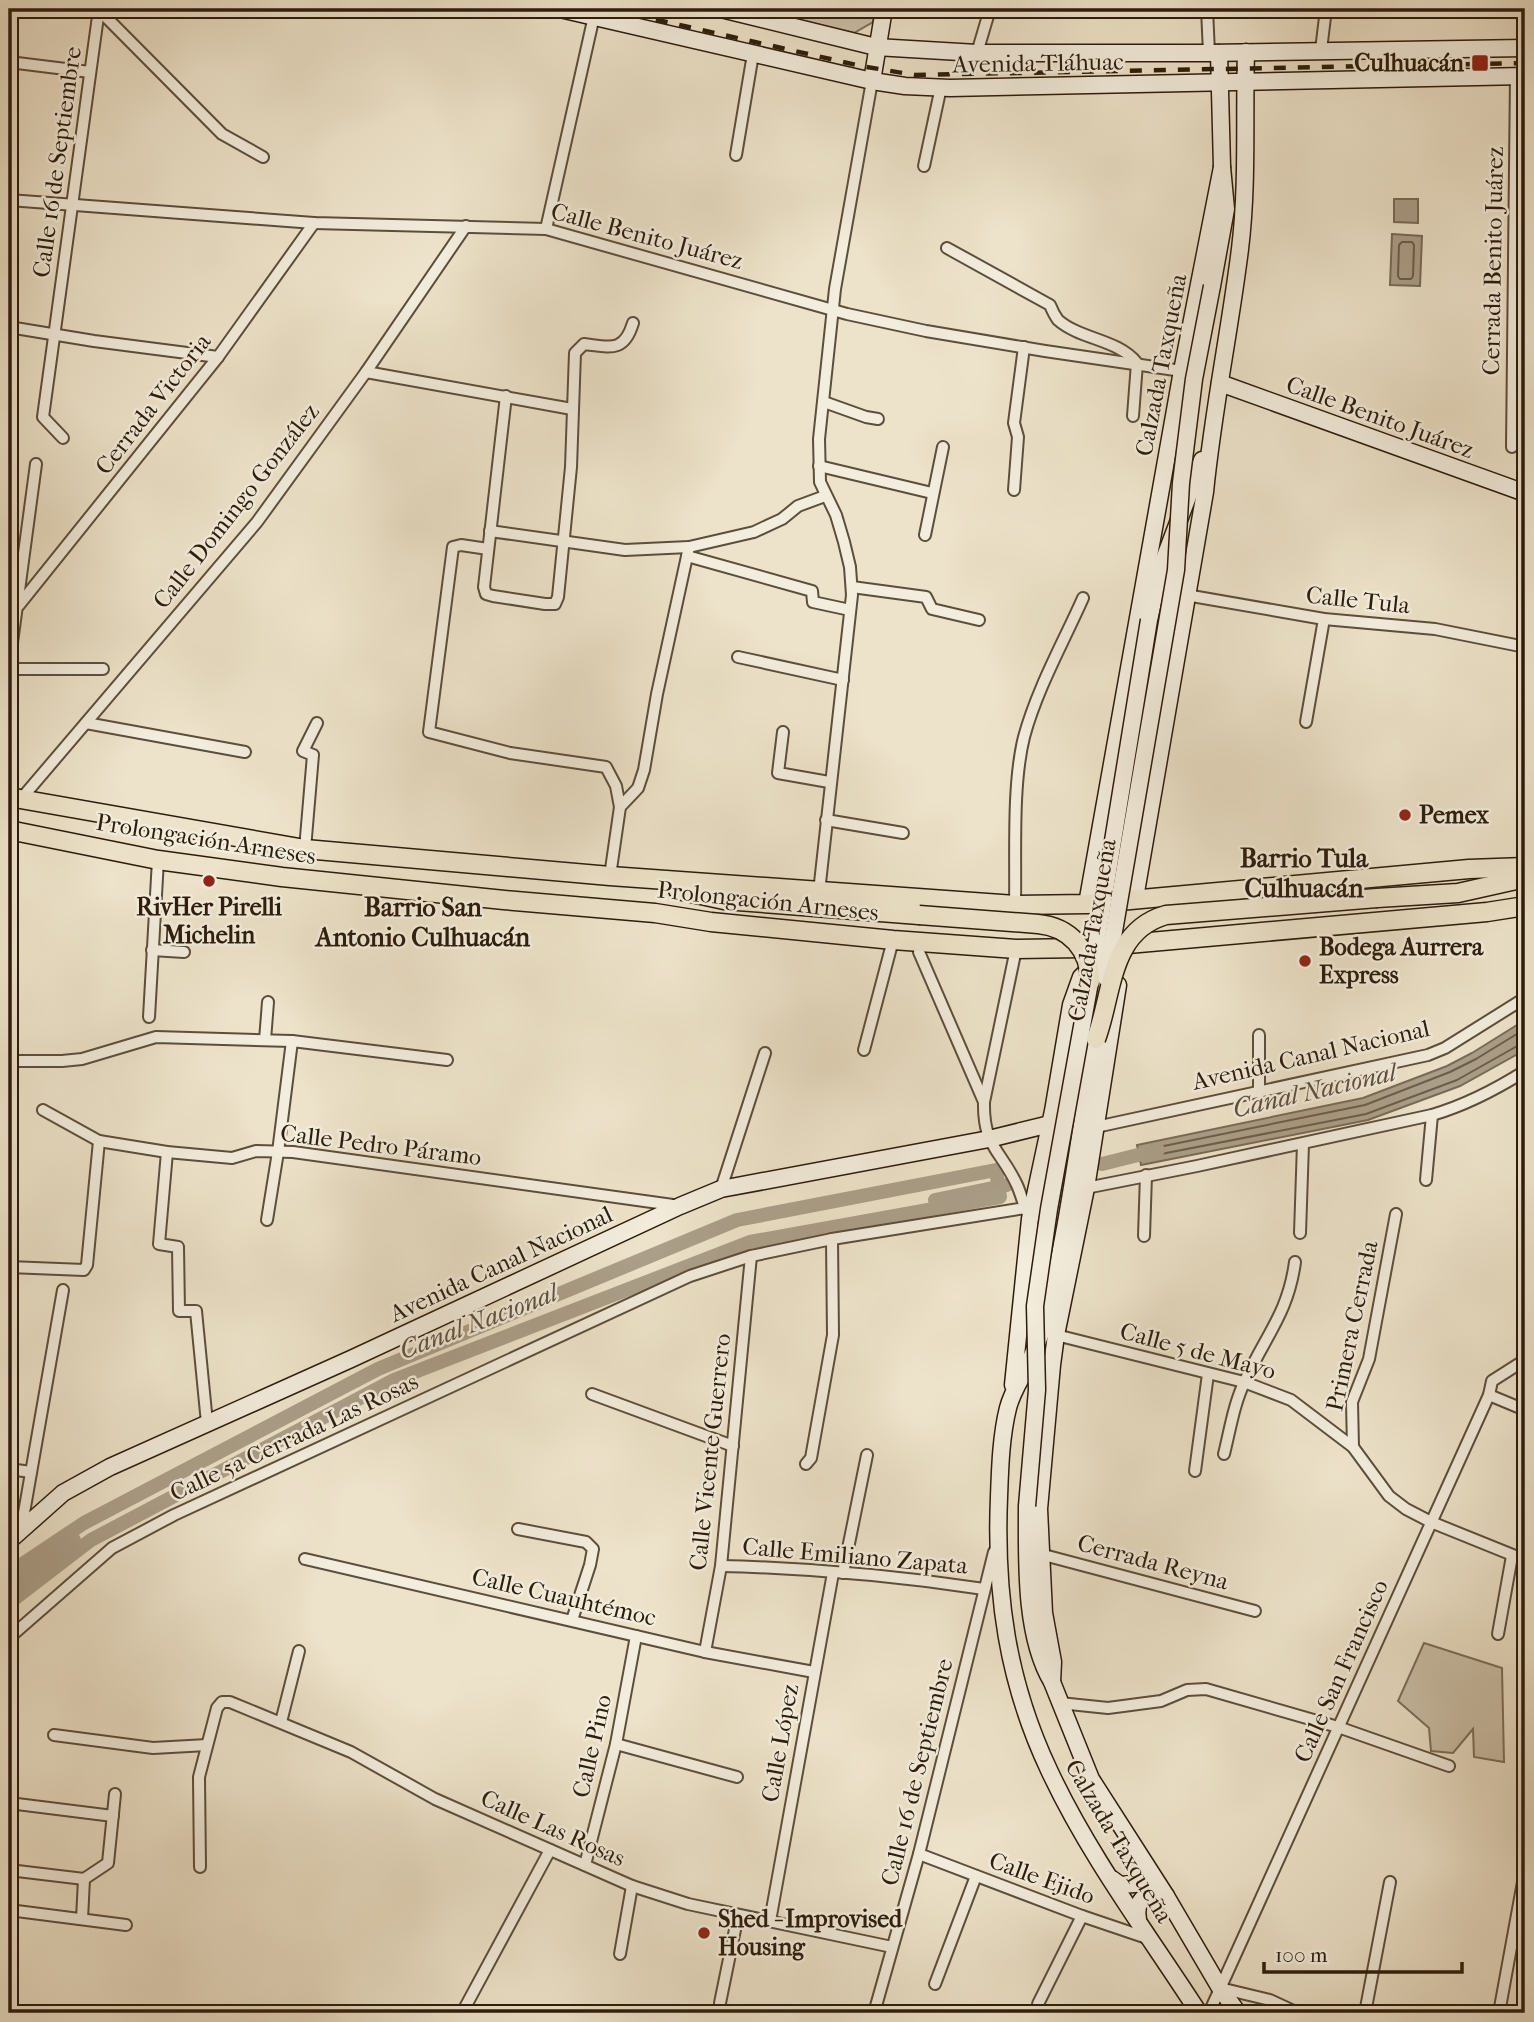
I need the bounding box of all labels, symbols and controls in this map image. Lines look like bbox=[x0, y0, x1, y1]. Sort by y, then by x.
street label: Calle 16 de Septiembre bbox=[27, 45, 87, 279]
street label: Avenida Tláhuac bbox=[951, 48, 1124, 79]
place label: Culhuacán bbox=[1354, 49, 1465, 77]
marker: Culhuacán bbox=[1470, 53, 1490, 73]
street label: Cerrada Benito Juárez bbox=[1477, 146, 1509, 376]
street label: Calle Benito Juárez bbox=[548, 197, 746, 275]
street label: Calzada Taxqueña bbox=[1130, 271, 1193, 458]
street label: Cerrada Victoria bbox=[89, 327, 217, 480]
street label: Calle Benito Juárez bbox=[1282, 370, 1478, 464]
street label: Calle Domingo González bbox=[147, 398, 325, 614]
street label: Calle Tula bbox=[1305, 581, 1412, 619]
place label: Pemex bbox=[1419, 801, 1489, 829]
marker: Pemex bbox=[1397, 807, 1413, 823]
street label: Prolongación Arneses bbox=[94, 808, 318, 870]
street label: Calzada Taxqueña bbox=[1062, 836, 1122, 1024]
district label: Barrio Tula Culhuacán bbox=[1240, 843, 1369, 904]
marker: RivHer Pirelli Michelin bbox=[201, 873, 217, 889]
street label: Prolongación Arneses bbox=[656, 875, 880, 927]
district label: Barrio San Antonio Culhuacán bbox=[314, 892, 531, 953]
place label: RivHer Pirelli Michelin bbox=[136, 893, 283, 949]
place label: Bodega Aurrera Express bbox=[1319, 933, 1484, 989]
marker: Bodega Aurrera Express bbox=[1297, 953, 1313, 969]
street label: Avenida Canal Nacional bbox=[1190, 1014, 1432, 1096]
water label: Canal Nacional bbox=[1229, 1056, 1399, 1124]
street label: Calle Pedro Páramo bbox=[279, 1119, 483, 1171]
street label: Avenida Canal Nacional bbox=[385, 1200, 617, 1328]
street label: Primera Cerrada bbox=[1320, 1237, 1384, 1414]
water label: Canal Nacional bbox=[395, 1277, 561, 1365]
street label: Calle 5 de Mayo bbox=[1117, 1317, 1279, 1385]
street label: Calle Vicente Guerrero bbox=[684, 1332, 736, 1572]
street label: Calle 5a Cerrada Las Rosas bbox=[165, 1367, 423, 1507]
street label: Cerrada Reyna bbox=[1074, 1528, 1232, 1596]
street label: Calle Emiliano Zapata bbox=[741, 1532, 970, 1580]
street label: Calle Cuauhtémoc bbox=[469, 1562, 659, 1632]
street label: Calle San Francisco bbox=[1288, 1575, 1394, 1767]
street label: Calle 16 de Septiembre bbox=[875, 1655, 959, 1888]
street label: Calle López bbox=[756, 1681, 804, 1804]
street label: Calle Pino bbox=[567, 1692, 617, 1800]
street label: Calzada Taxqueña bbox=[1059, 1754, 1179, 1928]
street label: Calle Las Rosas bbox=[476, 1784, 630, 1872]
street label: Calle Ejido bbox=[985, 1846, 1099, 1910]
place label: Shed - Improvised Housing bbox=[718, 1905, 903, 1961]
marker: Shed - Improvised Housing bbox=[696, 1925, 712, 1941]
scale bar bbox=[1264, 1931, 1462, 1975]
text: 100 m bbox=[1275, 1943, 1328, 1967]

